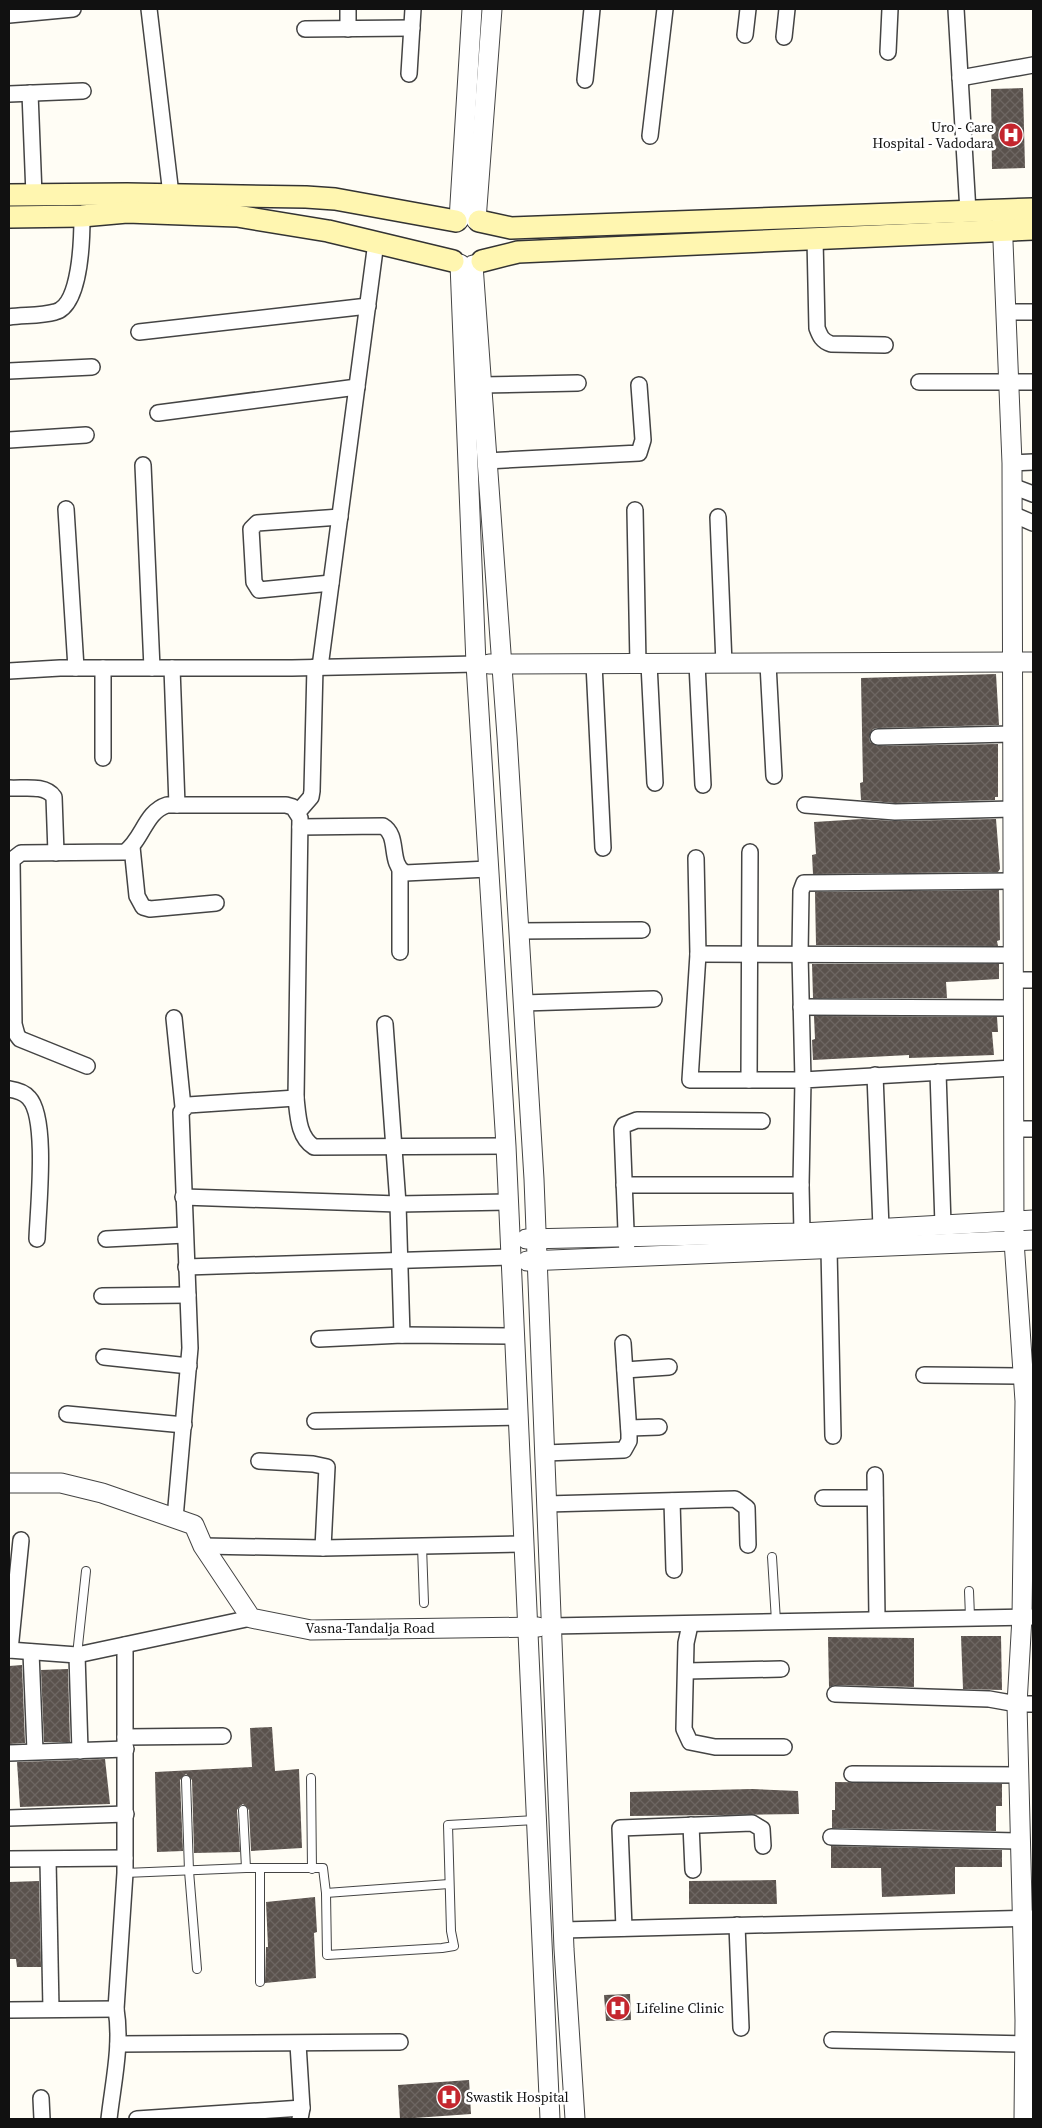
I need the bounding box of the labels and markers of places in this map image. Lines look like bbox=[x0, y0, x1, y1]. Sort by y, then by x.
place label: Uro - Care Hospital - Vadodara bbox=[872, 117, 995, 153]
hospital icon: Uro - Care Hospital - Vadodara bbox=[998, 122, 1024, 148]
hospital icon: Lifeline Clinic bbox=[605, 1995, 631, 2021]
place label: Lifeline Clinic bbox=[636, 1998, 724, 2018]
hospital icon: Swastik Hospital bbox=[436, 2084, 462, 2110]
place label: Swastik Hospital bbox=[466, 2087, 569, 2107]

